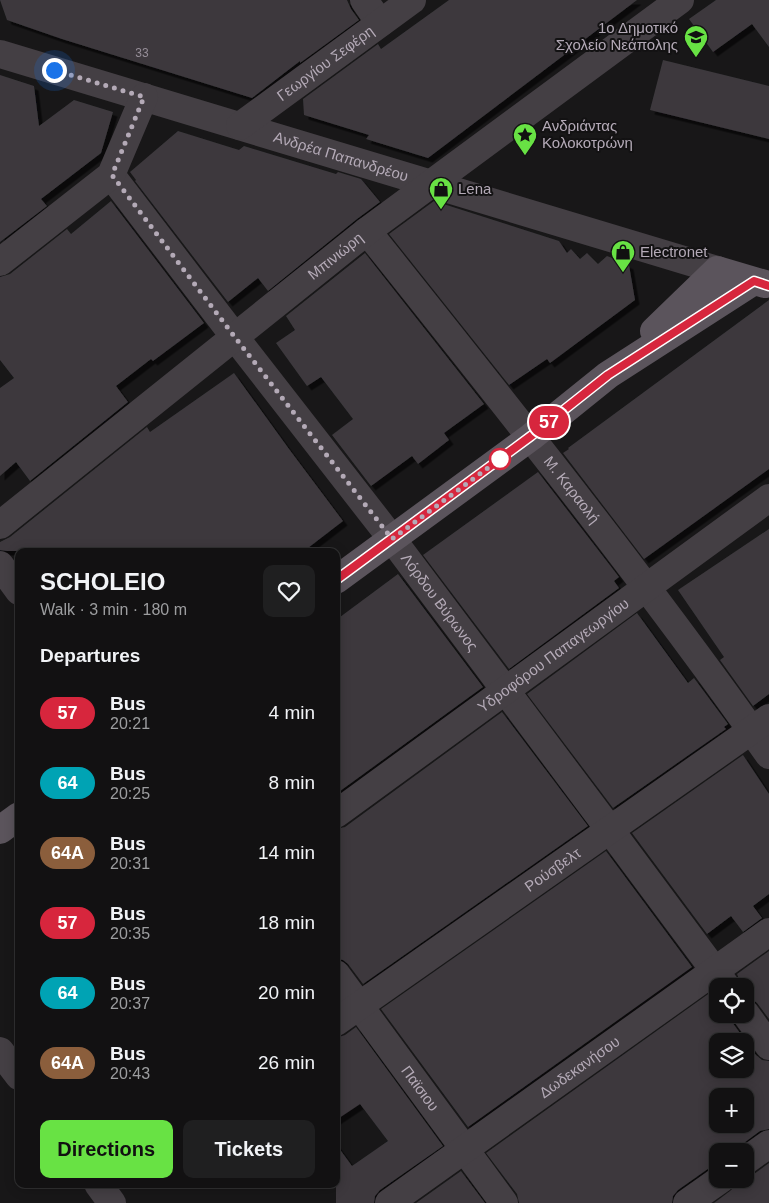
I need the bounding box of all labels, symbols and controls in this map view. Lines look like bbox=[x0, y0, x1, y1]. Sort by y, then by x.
place label: 1ο Δημοτικό Σχολείο Νεάπολης bbox=[556, 19, 678, 53]
street label: Γεωργίου Σεφέρη bbox=[273, 22, 377, 104]
school or university icon: 1ο Δημοτικό Σχολείο Νεάπολης bbox=[683, 24, 709, 58]
house number: 33 bbox=[135, 46, 149, 60]
your location bbox=[42, 58, 67, 83]
place label: Ανδριάντας Κολοκοτρώνη bbox=[542, 117, 633, 151]
place icon: Ανδριάντας Κολοκοτρώνη bbox=[512, 122, 538, 156]
street label: Ανδρέα Παπανδρέου bbox=[272, 128, 410, 184]
shop icon: Lena bbox=[428, 176, 454, 210]
place label: Lena bbox=[458, 180, 492, 197]
street label: Μπινιώρη bbox=[304, 229, 366, 283]
shop icon: Electronet bbox=[610, 239, 636, 273]
place label: Electronet bbox=[640, 243, 708, 260]
line badge: 57 bbox=[526, 406, 572, 438]
text: 57 bbox=[539, 412, 559, 432]
unlabelled marker bbox=[489, 448, 511, 470]
street label: Μ. Καραολή bbox=[541, 453, 603, 527]
street label: Λόρδου Βύρωνος bbox=[398, 550, 482, 654]
button: heart bbox=[263, 565, 315, 617]
text: SCHOLEIO bbox=[40, 568, 165, 595]
street label: Υδροφόρου Παπαγεωργίου bbox=[474, 594, 632, 716]
text: Walk · 3 min · 180 m bbox=[40, 601, 187, 618]
text: Departures bbox=[40, 645, 140, 666]
text: Bus bbox=[110, 693, 146, 714]
text: 4 min bbox=[269, 702, 315, 723]
text: 57 bbox=[57, 703, 78, 723]
text: 20:21 bbox=[110, 715, 150, 732]
text: Bus bbox=[110, 763, 146, 784]
text: 8 min bbox=[269, 772, 315, 793]
text: 64 bbox=[57, 773, 78, 793]
text: 20:25 bbox=[110, 785, 150, 802]
text: Bus bbox=[110, 833, 146, 854]
text: 14 min bbox=[258, 842, 315, 863]
text: 64Α bbox=[51, 843, 84, 863]
street label: Ρούσβελτ bbox=[521, 844, 584, 895]
text: 20:31 bbox=[110, 855, 150, 872]
text: Bus bbox=[110, 903, 146, 924]
text: 18 min bbox=[258, 912, 315, 933]
text: 57 bbox=[57, 913, 78, 933]
text: 20:35 bbox=[110, 925, 150, 942]
text: Bus bbox=[110, 973, 146, 994]
map controls bbox=[709, 978, 754, 1188]
button: locate bbox=[709, 978, 754, 1023]
text: 20 min bbox=[258, 982, 315, 1003]
text: 64 bbox=[57, 983, 78, 1003]
text: 20:37 bbox=[110, 995, 150, 1012]
street label: Δωδεκανήσου bbox=[536, 1032, 623, 1101]
button: layers bbox=[709, 1033, 754, 1078]
text: Bus bbox=[110, 1043, 146, 1064]
text: 26 min bbox=[258, 1052, 315, 1073]
text: 64Α bbox=[51, 1053, 84, 1073]
street label: Παϊσιου bbox=[398, 1062, 443, 1114]
text: 20:43 bbox=[110, 1065, 150, 1082]
button: + bbox=[709, 1088, 754, 1133]
button: Directions bbox=[40, 1120, 173, 1178]
button: Tickets bbox=[183, 1120, 315, 1178]
button: − bbox=[709, 1143, 754, 1188]

